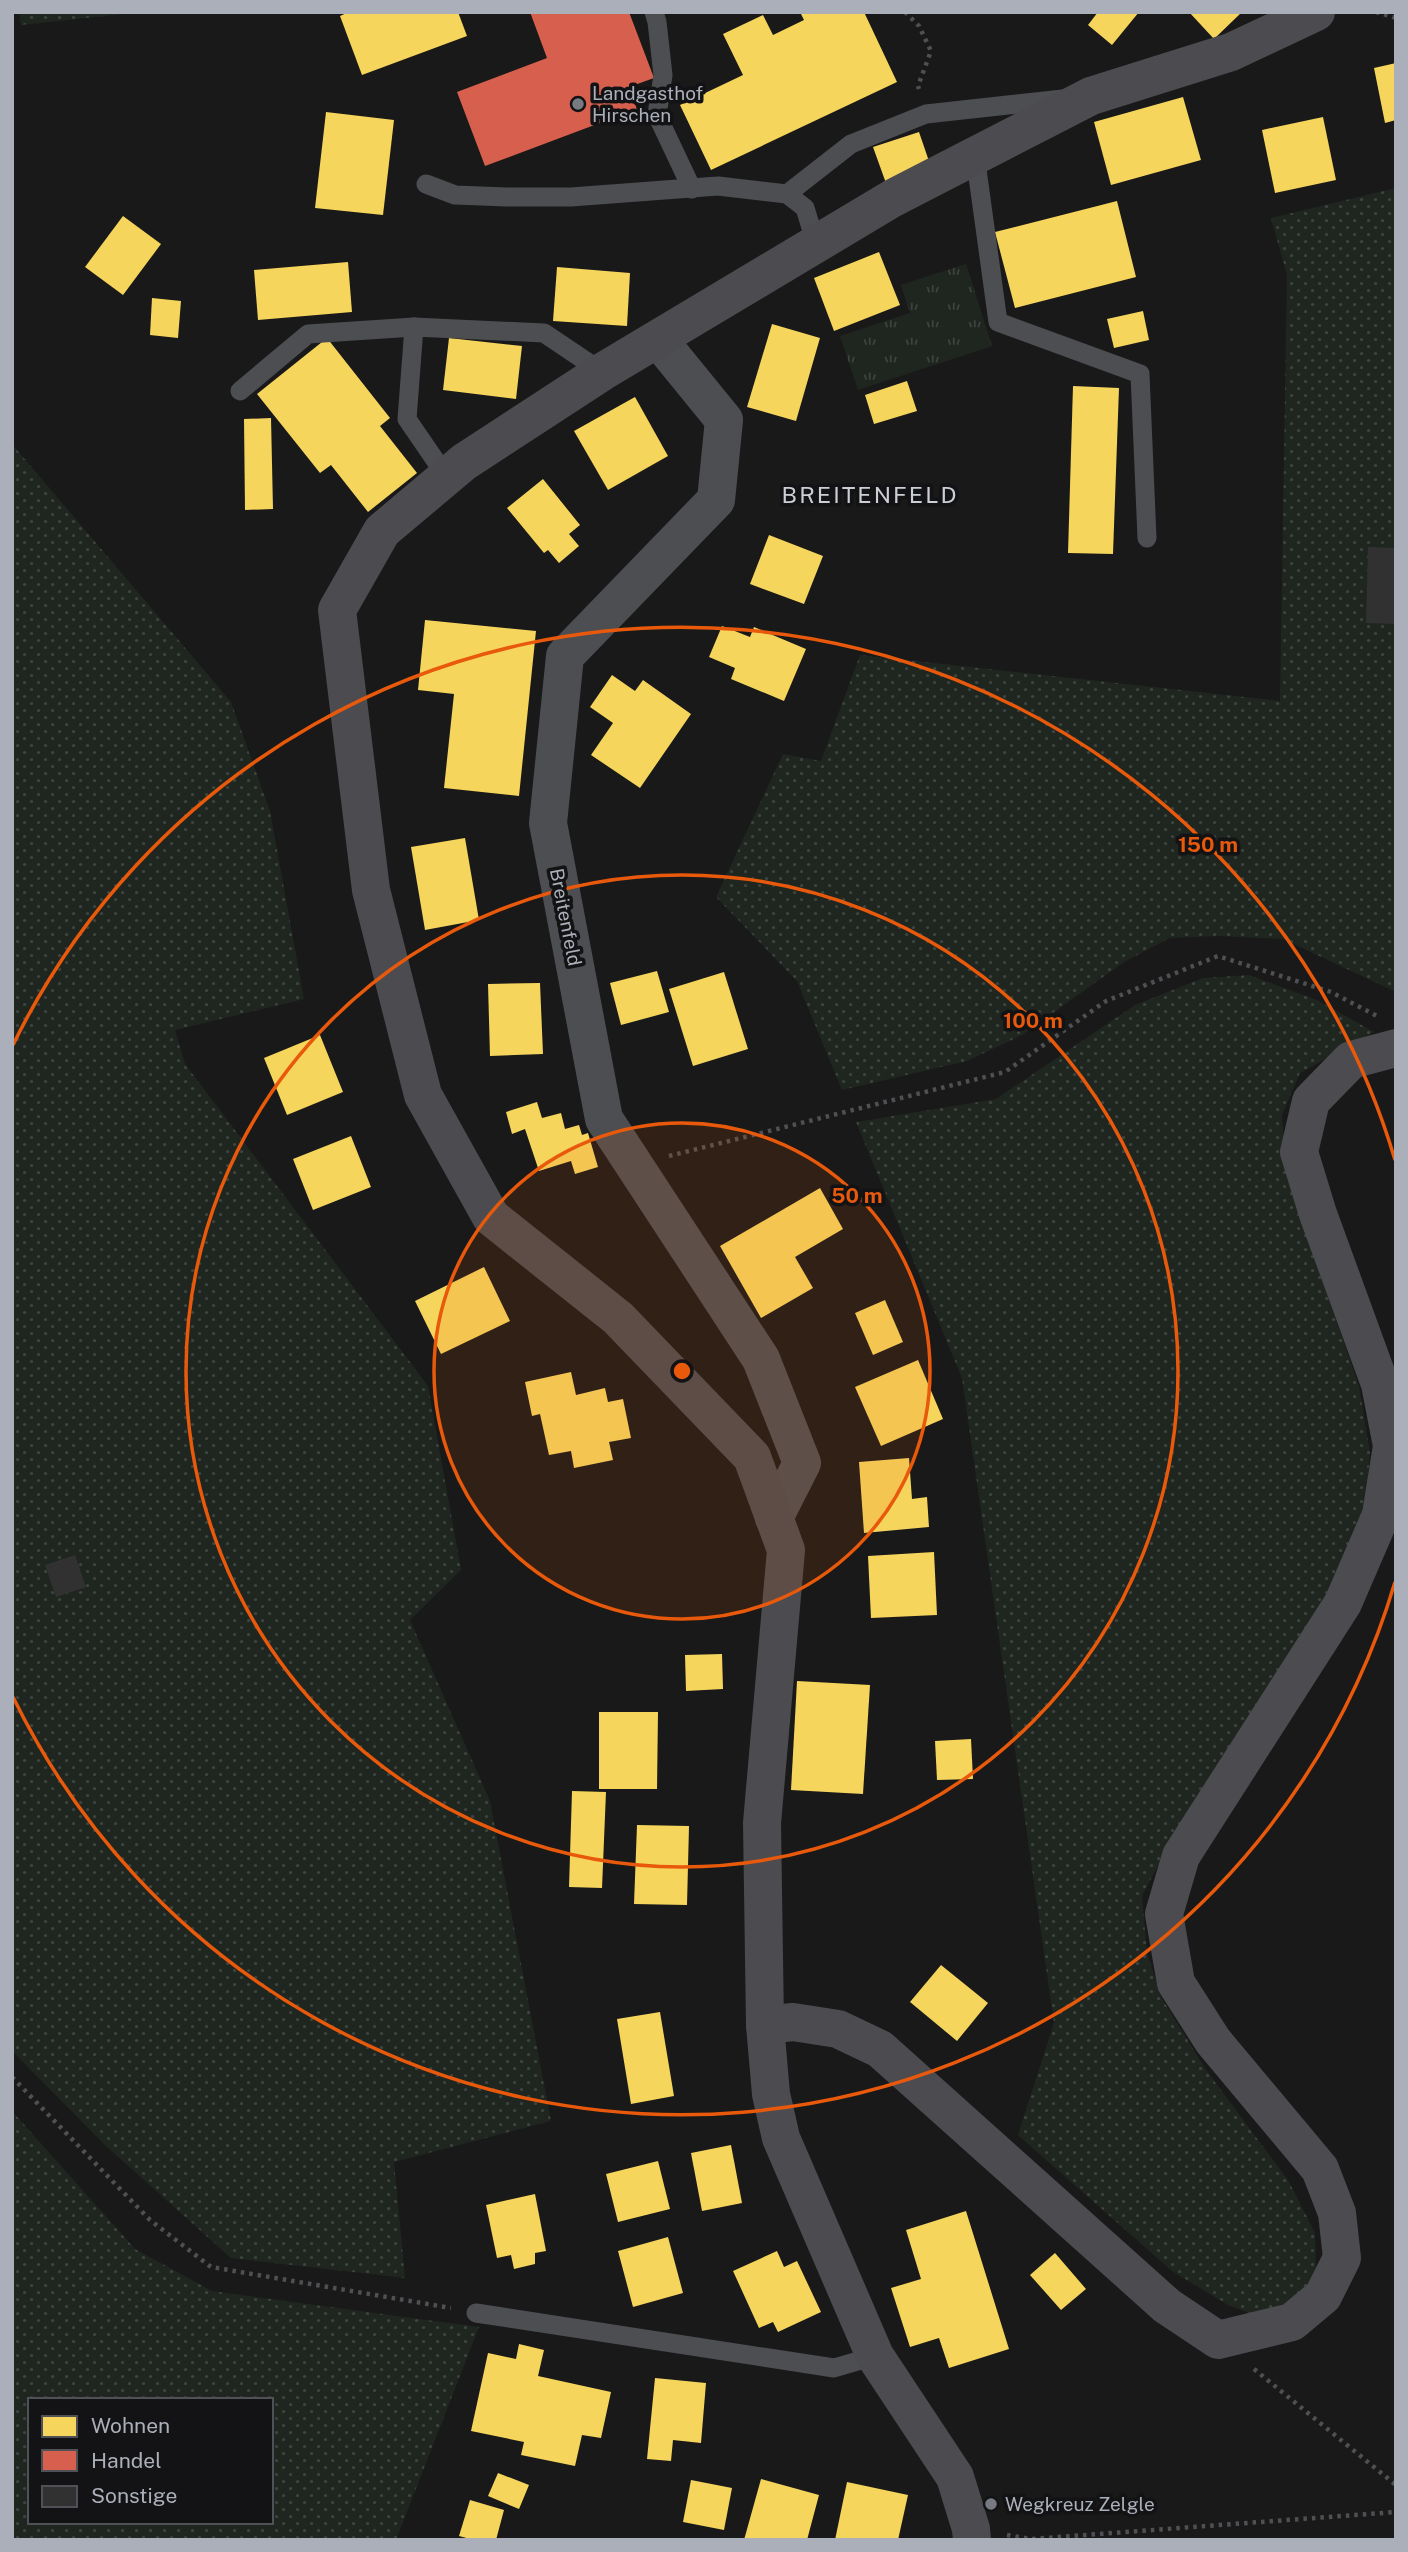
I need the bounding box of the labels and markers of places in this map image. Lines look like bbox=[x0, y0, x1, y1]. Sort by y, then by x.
place label: Landgasthof Hirschen bbox=[592, 82, 703, 126]
marker: Landgasthof Hirschen bbox=[570, 96, 586, 112]
centre of rings bbox=[670, 1359, 694, 1383]
place label: Wegkreuz Zelgle bbox=[1005, 2493, 1155, 2515]
marker: Wegkreuz Zelgle bbox=[983, 2496, 999, 2512]

